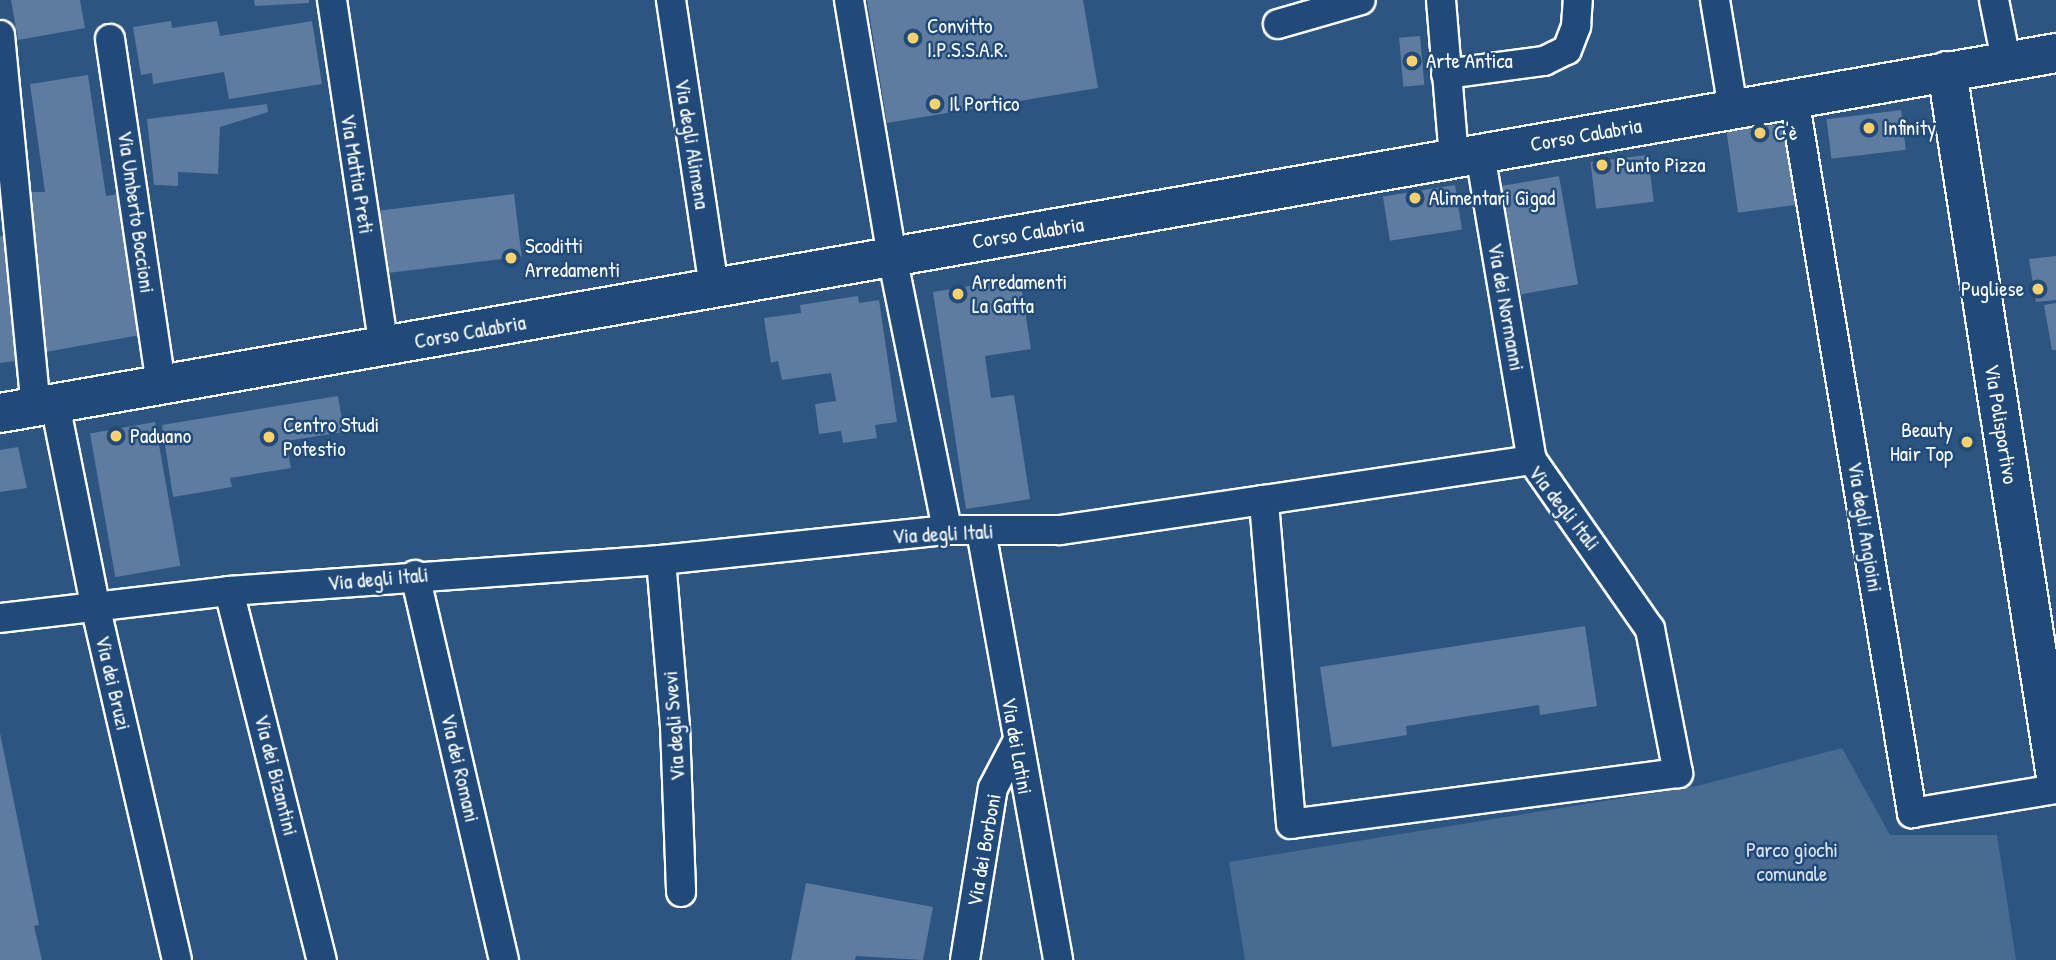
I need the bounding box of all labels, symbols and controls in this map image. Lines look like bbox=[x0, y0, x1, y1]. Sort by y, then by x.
place label: Convitto I.P.S.S.A.R. bbox=[927, 13, 1008, 63]
marker: Convitto I.P.S.S.A.R. bbox=[905, 30, 921, 46]
place label: Arte Antica bbox=[1426, 48, 1513, 74]
marker: Arte Antica bbox=[1404, 53, 1420, 69]
street label: Via degli Alimena bbox=[669, 77, 715, 211]
place label: Il Portico bbox=[949, 91, 1020, 117]
marker: Il Portico bbox=[927, 96, 943, 112]
street label: Via Mattia Preti bbox=[335, 112, 379, 236]
street label: Corso Calabria bbox=[1528, 113, 1644, 157]
place label: Infinity bbox=[1883, 115, 1936, 141]
place label: C'è bbox=[1774, 120, 1797, 146]
marker: Infinity bbox=[1861, 120, 1877, 136]
marker: C'è bbox=[1752, 125, 1768, 141]
street label: Via Umberto Boccioni bbox=[112, 129, 160, 295]
place label: Punto Pizza bbox=[1616, 152, 1706, 178]
marker: Punto Pizza bbox=[1594, 157, 1610, 173]
place label: Alimentari Gigad bbox=[1429, 185, 1555, 211]
marker: Alimentari Gigad bbox=[1407, 190, 1423, 206]
street label: Corso Calabria bbox=[970, 212, 1086, 254]
place label: Scoditti Arredamenti bbox=[525, 233, 620, 283]
street label: Via dei Normanni bbox=[1482, 241, 1530, 373]
marker: Scoditti Arredamenti bbox=[503, 250, 519, 266]
place label: Arredamenti La Gatta bbox=[972, 269, 1067, 319]
place label: Pugliese bbox=[1961, 276, 2024, 302]
marker: Pugliese bbox=[2030, 281, 2046, 297]
marker: Arredamenti La Gatta bbox=[950, 286, 966, 302]
street label: Corso Calabria bbox=[412, 310, 528, 354]
street label: Via Polisportivo bbox=[1979, 362, 2023, 486]
place label: Centro Studi Potestio bbox=[283, 412, 379, 462]
place label: Beauty Hair Top bbox=[1890, 417, 1953, 467]
place label: Paduano bbox=[130, 423, 191, 449]
marker: Paduano bbox=[108, 428, 124, 444]
marker: Centro Studi Potestio bbox=[261, 429, 277, 445]
marker: Beauty Hair Top bbox=[1959, 434, 1975, 450]
street label: Via degli Itali bbox=[1523, 460, 1605, 556]
street label: Via degli Angioini bbox=[1842, 460, 1888, 594]
street label: Via degli Itali bbox=[892, 519, 994, 549]
street label: Via degli Itali bbox=[326, 562, 430, 596]
street label: Via dei Bruzi bbox=[90, 633, 136, 733]
street label: Via degli Svevi bbox=[658, 670, 690, 782]
street label: Via dei Latini bbox=[996, 696, 1038, 796]
street label: Via dei Romani bbox=[435, 711, 485, 825]
street label: Via dei Bizantini bbox=[249, 712, 303, 838]
street label: Via dei Borboni bbox=[962, 792, 1006, 908]
park label: Parco giochi comunale bbox=[1746, 837, 1838, 887]

